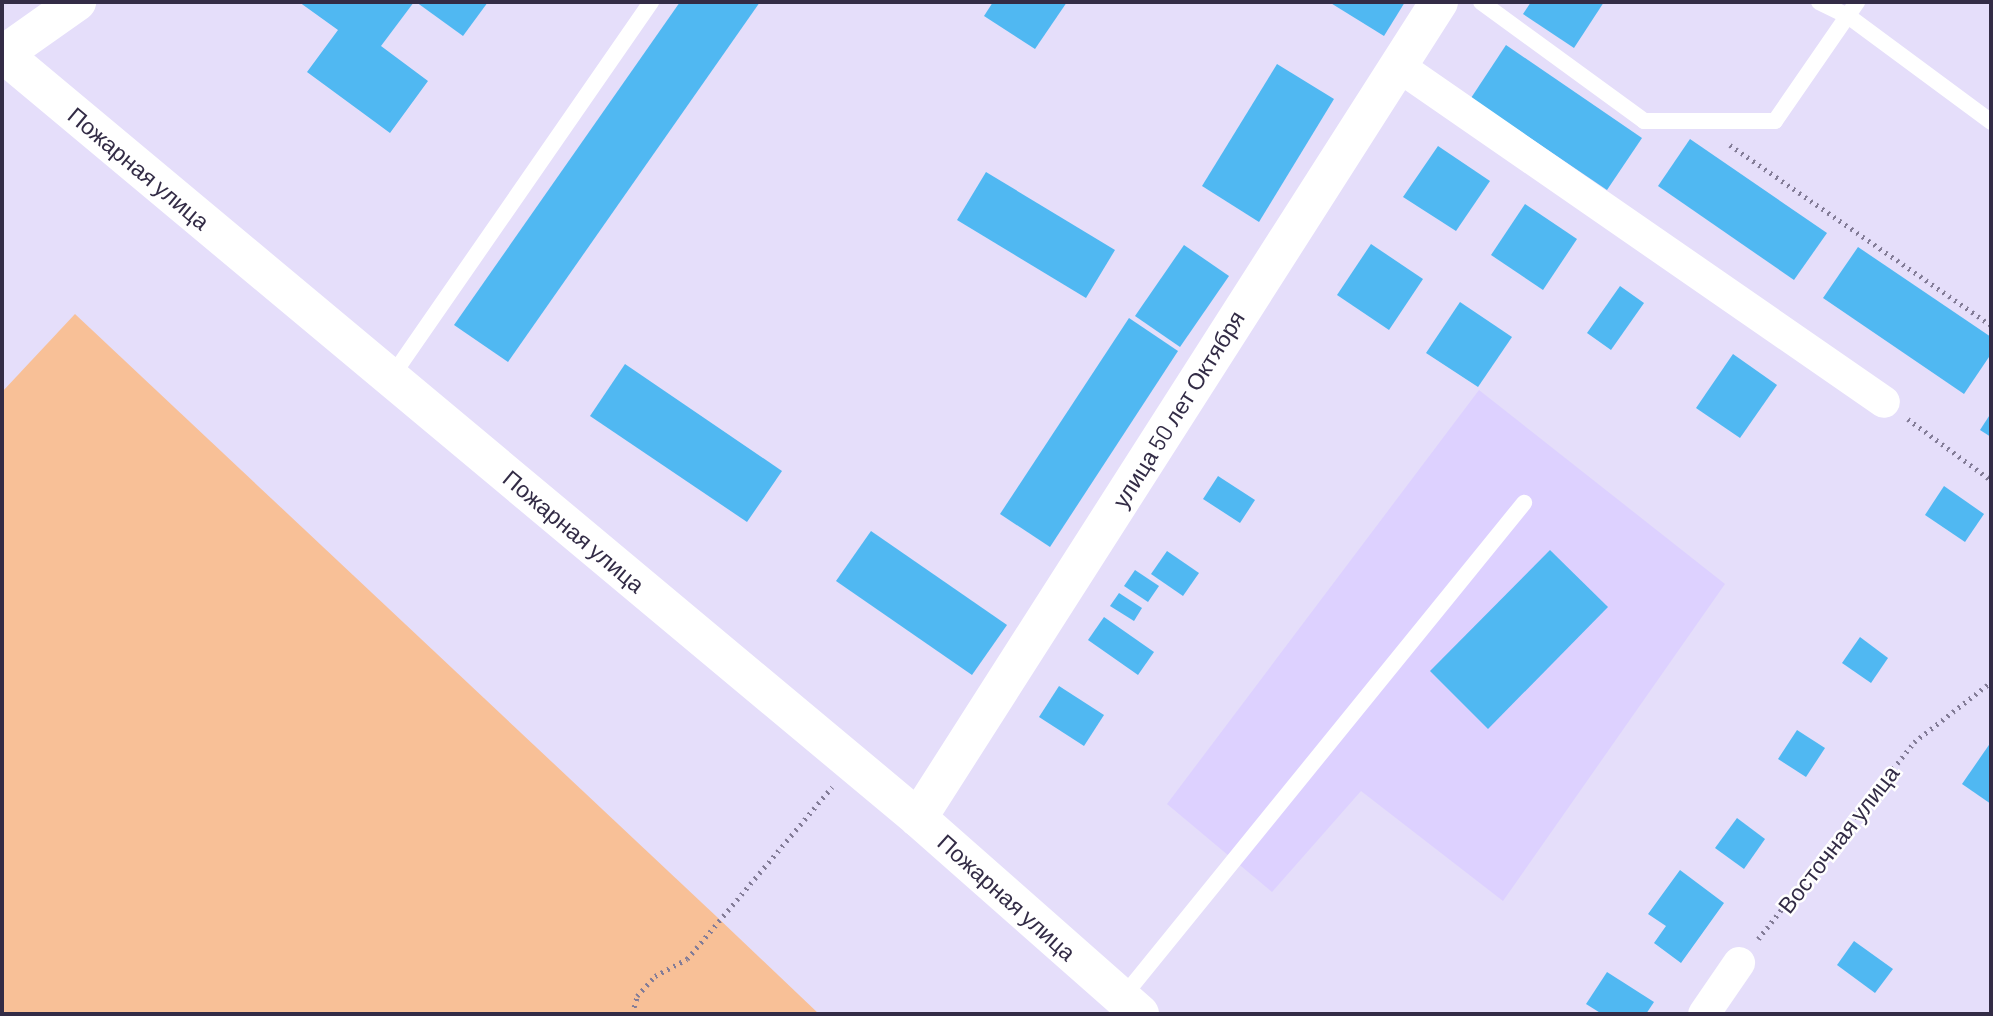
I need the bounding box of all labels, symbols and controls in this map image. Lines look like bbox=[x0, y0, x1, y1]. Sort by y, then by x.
street label: Пожарная улица bbox=[63, 101, 215, 235]
street label: улица 50 лет Октября bbox=[1106, 305, 1250, 513]
street label: Пожарная улица bbox=[498, 464, 650, 598]
street label: Восточная улица bbox=[1772, 760, 1904, 918]
street label: Пожарная улица bbox=[932, 828, 1082, 966]

